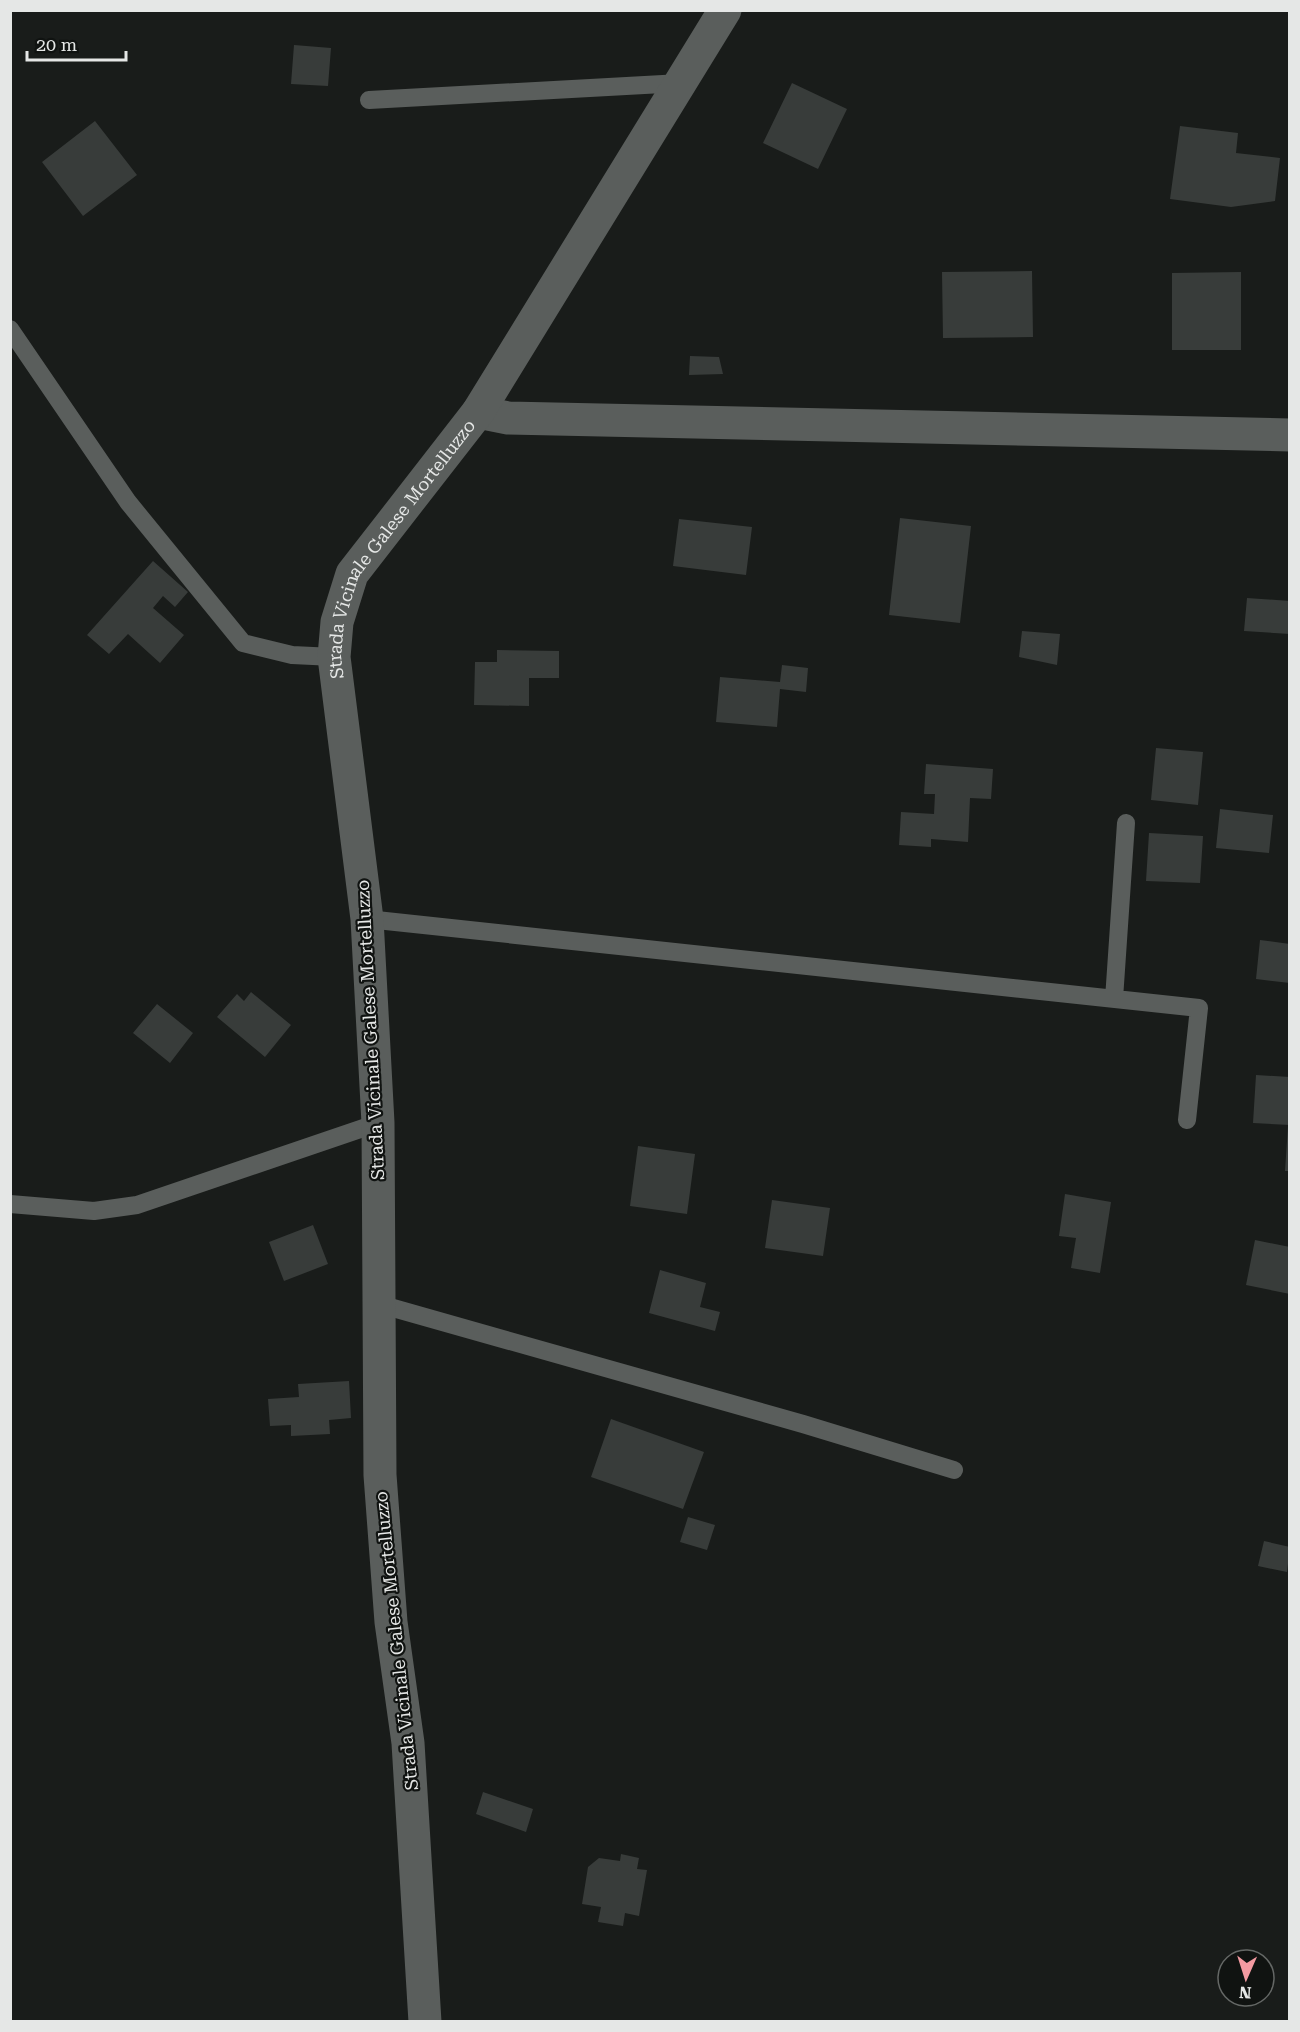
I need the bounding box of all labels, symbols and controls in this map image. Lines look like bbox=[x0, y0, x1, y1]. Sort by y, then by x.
scale bar bbox=[27, 24, 126, 62]
text: 20 m bbox=[36, 34, 77, 55]
street label: Strada Vicinale Galese Mortelluzzo bbox=[323, 415, 479, 680]
street label: Strada Vicinale Galese Mortelluzzo bbox=[352, 879, 388, 1181]
street label: Strada Vicinale Galese Mortelluzzo bbox=[370, 1490, 422, 1792]
north arrow bbox=[1216, 1948, 1276, 2008]
text: N bbox=[1239, 1983, 1252, 2002]

